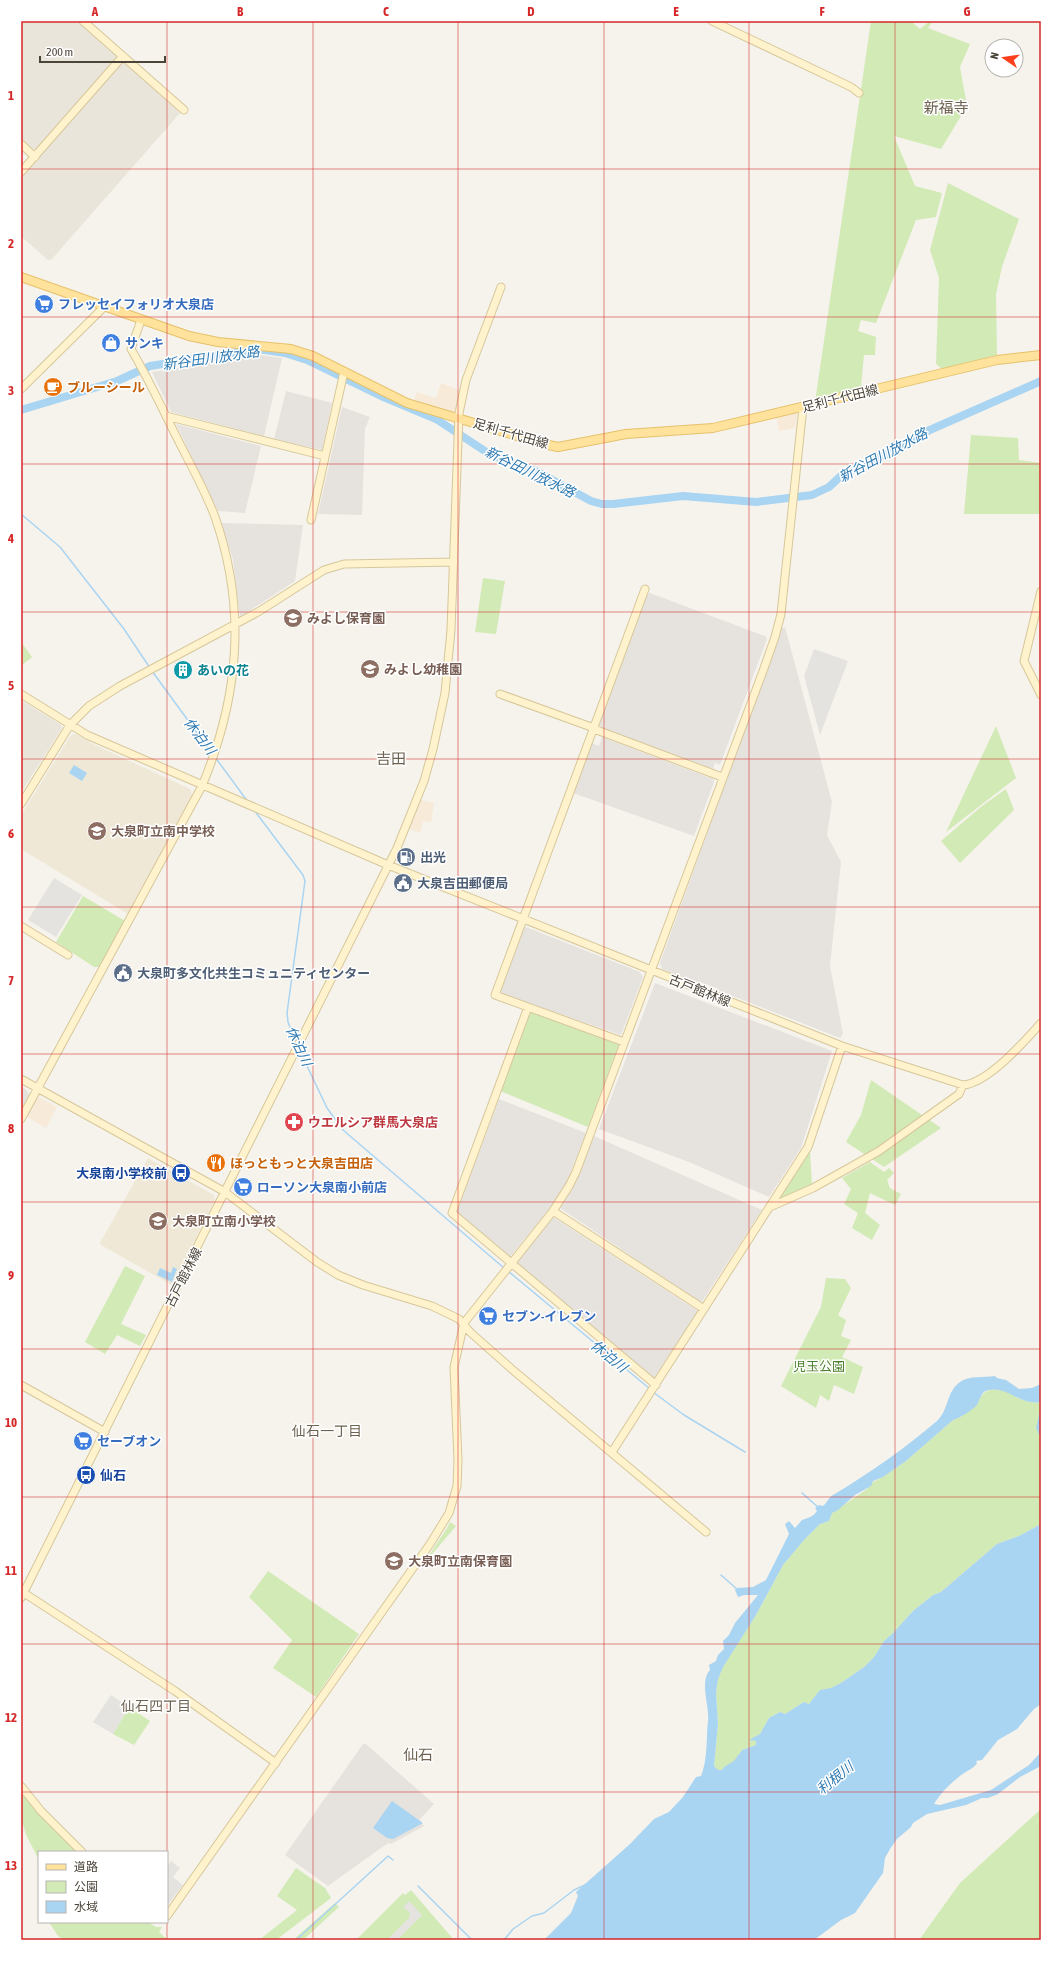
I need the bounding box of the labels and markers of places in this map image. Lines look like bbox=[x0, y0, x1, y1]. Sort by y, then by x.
supermarket icon: フレッセイフォリオ大泉店 bbox=[33, 293, 55, 315]
place label: フレッセイフォリオ大泉店 bbox=[58, 297, 214, 312]
shop icon: サンキ bbox=[100, 332, 122, 354]
place label: サンキ bbox=[125, 336, 164, 351]
cafe icon: ブルーシール bbox=[42, 376, 64, 398]
place label: ブルーシール bbox=[67, 380, 145, 395]
school or university icon: みよし保育園 bbox=[282, 607, 304, 629]
place label: みよし保育園 bbox=[307, 611, 385, 626]
school or university icon: みよし幼稚園 bbox=[359, 658, 381, 680]
building icon: あいの花 bbox=[172, 659, 194, 681]
place label: みよし幼稚園 bbox=[384, 662, 462, 677]
place label: あいの花 bbox=[197, 663, 249, 678]
school or university icon: 大泉町立南中学校 bbox=[86, 820, 108, 842]
place label: 大泉町立南中学校 bbox=[111, 824, 215, 839]
fuel station icon: 出光 bbox=[395, 846, 417, 868]
place label: 出光 bbox=[420, 850, 446, 865]
public building icon: 大泉吉田郵便局 bbox=[392, 872, 414, 894]
place label: 大泉吉田郵便局 bbox=[417, 876, 508, 891]
public building icon: 大泉町多文化共生コミュニティセンター bbox=[112, 962, 134, 984]
place label: 大泉町多文化共生コミュニティセンター bbox=[137, 966, 370, 981]
pharmacy icon: ウエルシア群馬大泉店 bbox=[283, 1111, 305, 1133]
place label: ウエルシア群馬大泉店 bbox=[308, 1115, 438, 1130]
restaurant icon: ほっともっと大泉吉田店 bbox=[205, 1152, 227, 1174]
place label: ほっともっと大泉吉田店 bbox=[230, 1156, 373, 1171]
bus stop icon: 大泉南小学校前 bbox=[170, 1162, 192, 1184]
place label: 大泉南小学校前 bbox=[76, 1166, 167, 1181]
supermarket icon: ローソン大泉南小前店 bbox=[232, 1176, 254, 1198]
place label: ローソン大泉南小前店 bbox=[257, 1180, 387, 1195]
school or university icon: 大泉町立南小学校 bbox=[147, 1210, 169, 1232]
place label: 大泉町立南小学校 bbox=[172, 1214, 276, 1229]
supermarket icon: セブン-イレブン bbox=[477, 1305, 499, 1327]
place label: セブン-イレブン bbox=[502, 1309, 596, 1324]
supermarket icon: セーブオン bbox=[72, 1430, 94, 1452]
place label: セーブオン bbox=[97, 1434, 161, 1449]
bus stop icon: 仙石 bbox=[75, 1464, 97, 1486]
place label: 仙石 bbox=[100, 1468, 126, 1483]
school or university icon: 大泉町立南保育園 bbox=[383, 1550, 405, 1572]
place label: 大泉町立南保育園 bbox=[408, 1554, 512, 1569]

